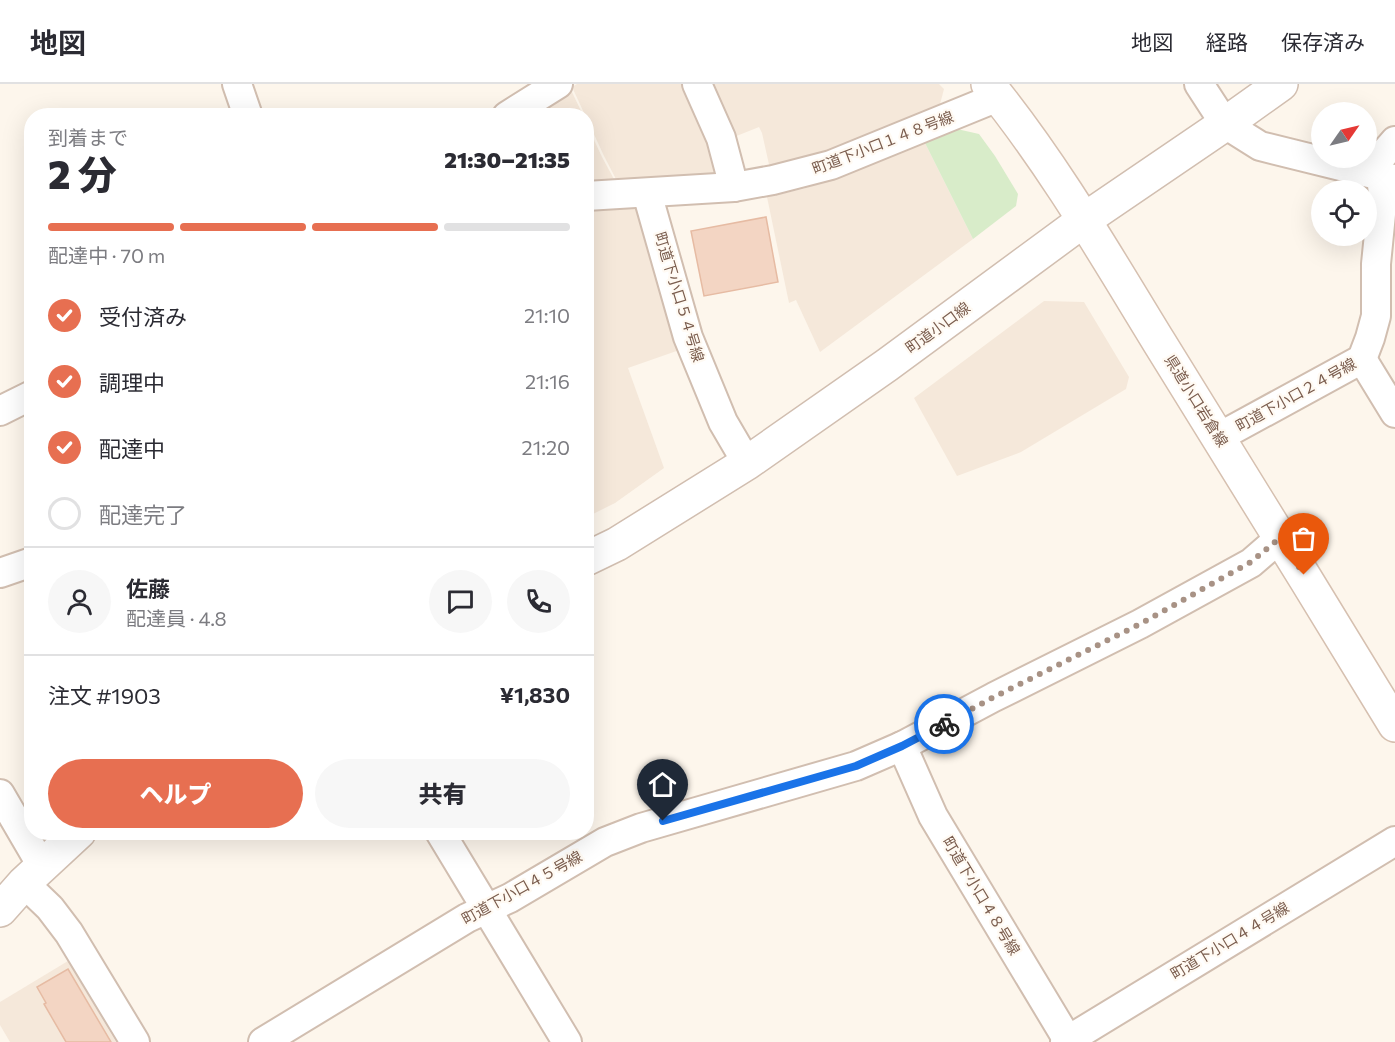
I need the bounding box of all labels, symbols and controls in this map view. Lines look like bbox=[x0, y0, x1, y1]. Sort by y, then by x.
text: 地図 bbox=[30, 25, 86, 59]
text: 地図 bbox=[1131, 29, 1173, 54]
text: 経路 bbox=[1206, 29, 1248, 54]
text: 保存済み bbox=[1281, 29, 1365, 54]
north arrow bbox=[1311, 102, 1377, 168]
map controls bbox=[1311, 102, 1377, 246]
street label: 町道下小口１４８号線 bbox=[809, 107, 956, 177]
text: 到着まで bbox=[48, 125, 128, 149]
text: 21:30–21:35 bbox=[444, 146, 570, 173]
text: 2 分 bbox=[48, 149, 117, 197]
button: locate bbox=[1311, 180, 1377, 246]
street label: 町道下小口５４号線 bbox=[652, 230, 708, 364]
text: 配達中 · 70 m bbox=[48, 243, 165, 267]
street label: 町道小口線 bbox=[902, 298, 973, 357]
icon: check bbox=[48, 299, 81, 332]
text: 受付済み bbox=[99, 303, 187, 330]
text: 21:10 bbox=[524, 303, 570, 327]
street label: 県道小口岩倉線 bbox=[1161, 351, 1232, 450]
street label: 町道下小口２４号線 bbox=[1232, 354, 1359, 435]
icon: check bbox=[48, 365, 81, 398]
text: 調理中 bbox=[99, 369, 165, 396]
text: 21:16 bbox=[525, 369, 570, 393]
icon: check bbox=[48, 431, 81, 464]
text: 配達中 bbox=[99, 435, 165, 462]
text: 21:20 bbox=[522, 435, 570, 459]
text: 配達完了 bbox=[99, 501, 187, 528]
pin bbox=[1278, 513, 1329, 575]
icon: bag bbox=[1287, 522, 1320, 555]
button: person bbox=[48, 570, 111, 633]
button: chat bbox=[429, 570, 492, 633]
button: phone bbox=[507, 570, 570, 633]
text: 佐藤 bbox=[126, 575, 170, 602]
text: 配達員 · 4.8 bbox=[126, 606, 227, 630]
text: ¥1,830 bbox=[500, 681, 570, 708]
text: 注文 #1903 bbox=[48, 682, 161, 709]
courier bbox=[914, 694, 974, 754]
icon: bike bbox=[928, 708, 961, 741]
button: ヘルプ bbox=[48, 759, 303, 828]
button: 共有 bbox=[315, 759, 570, 828]
pin bbox=[637, 759, 688, 821]
icon: home bbox=[646, 768, 679, 801]
street label: 町道下小口４８号線 bbox=[939, 833, 1024, 958]
street label: 町道下小口４５号線 bbox=[458, 847, 585, 928]
street label: 町道下小口４４号線 bbox=[1167, 898, 1292, 983]

